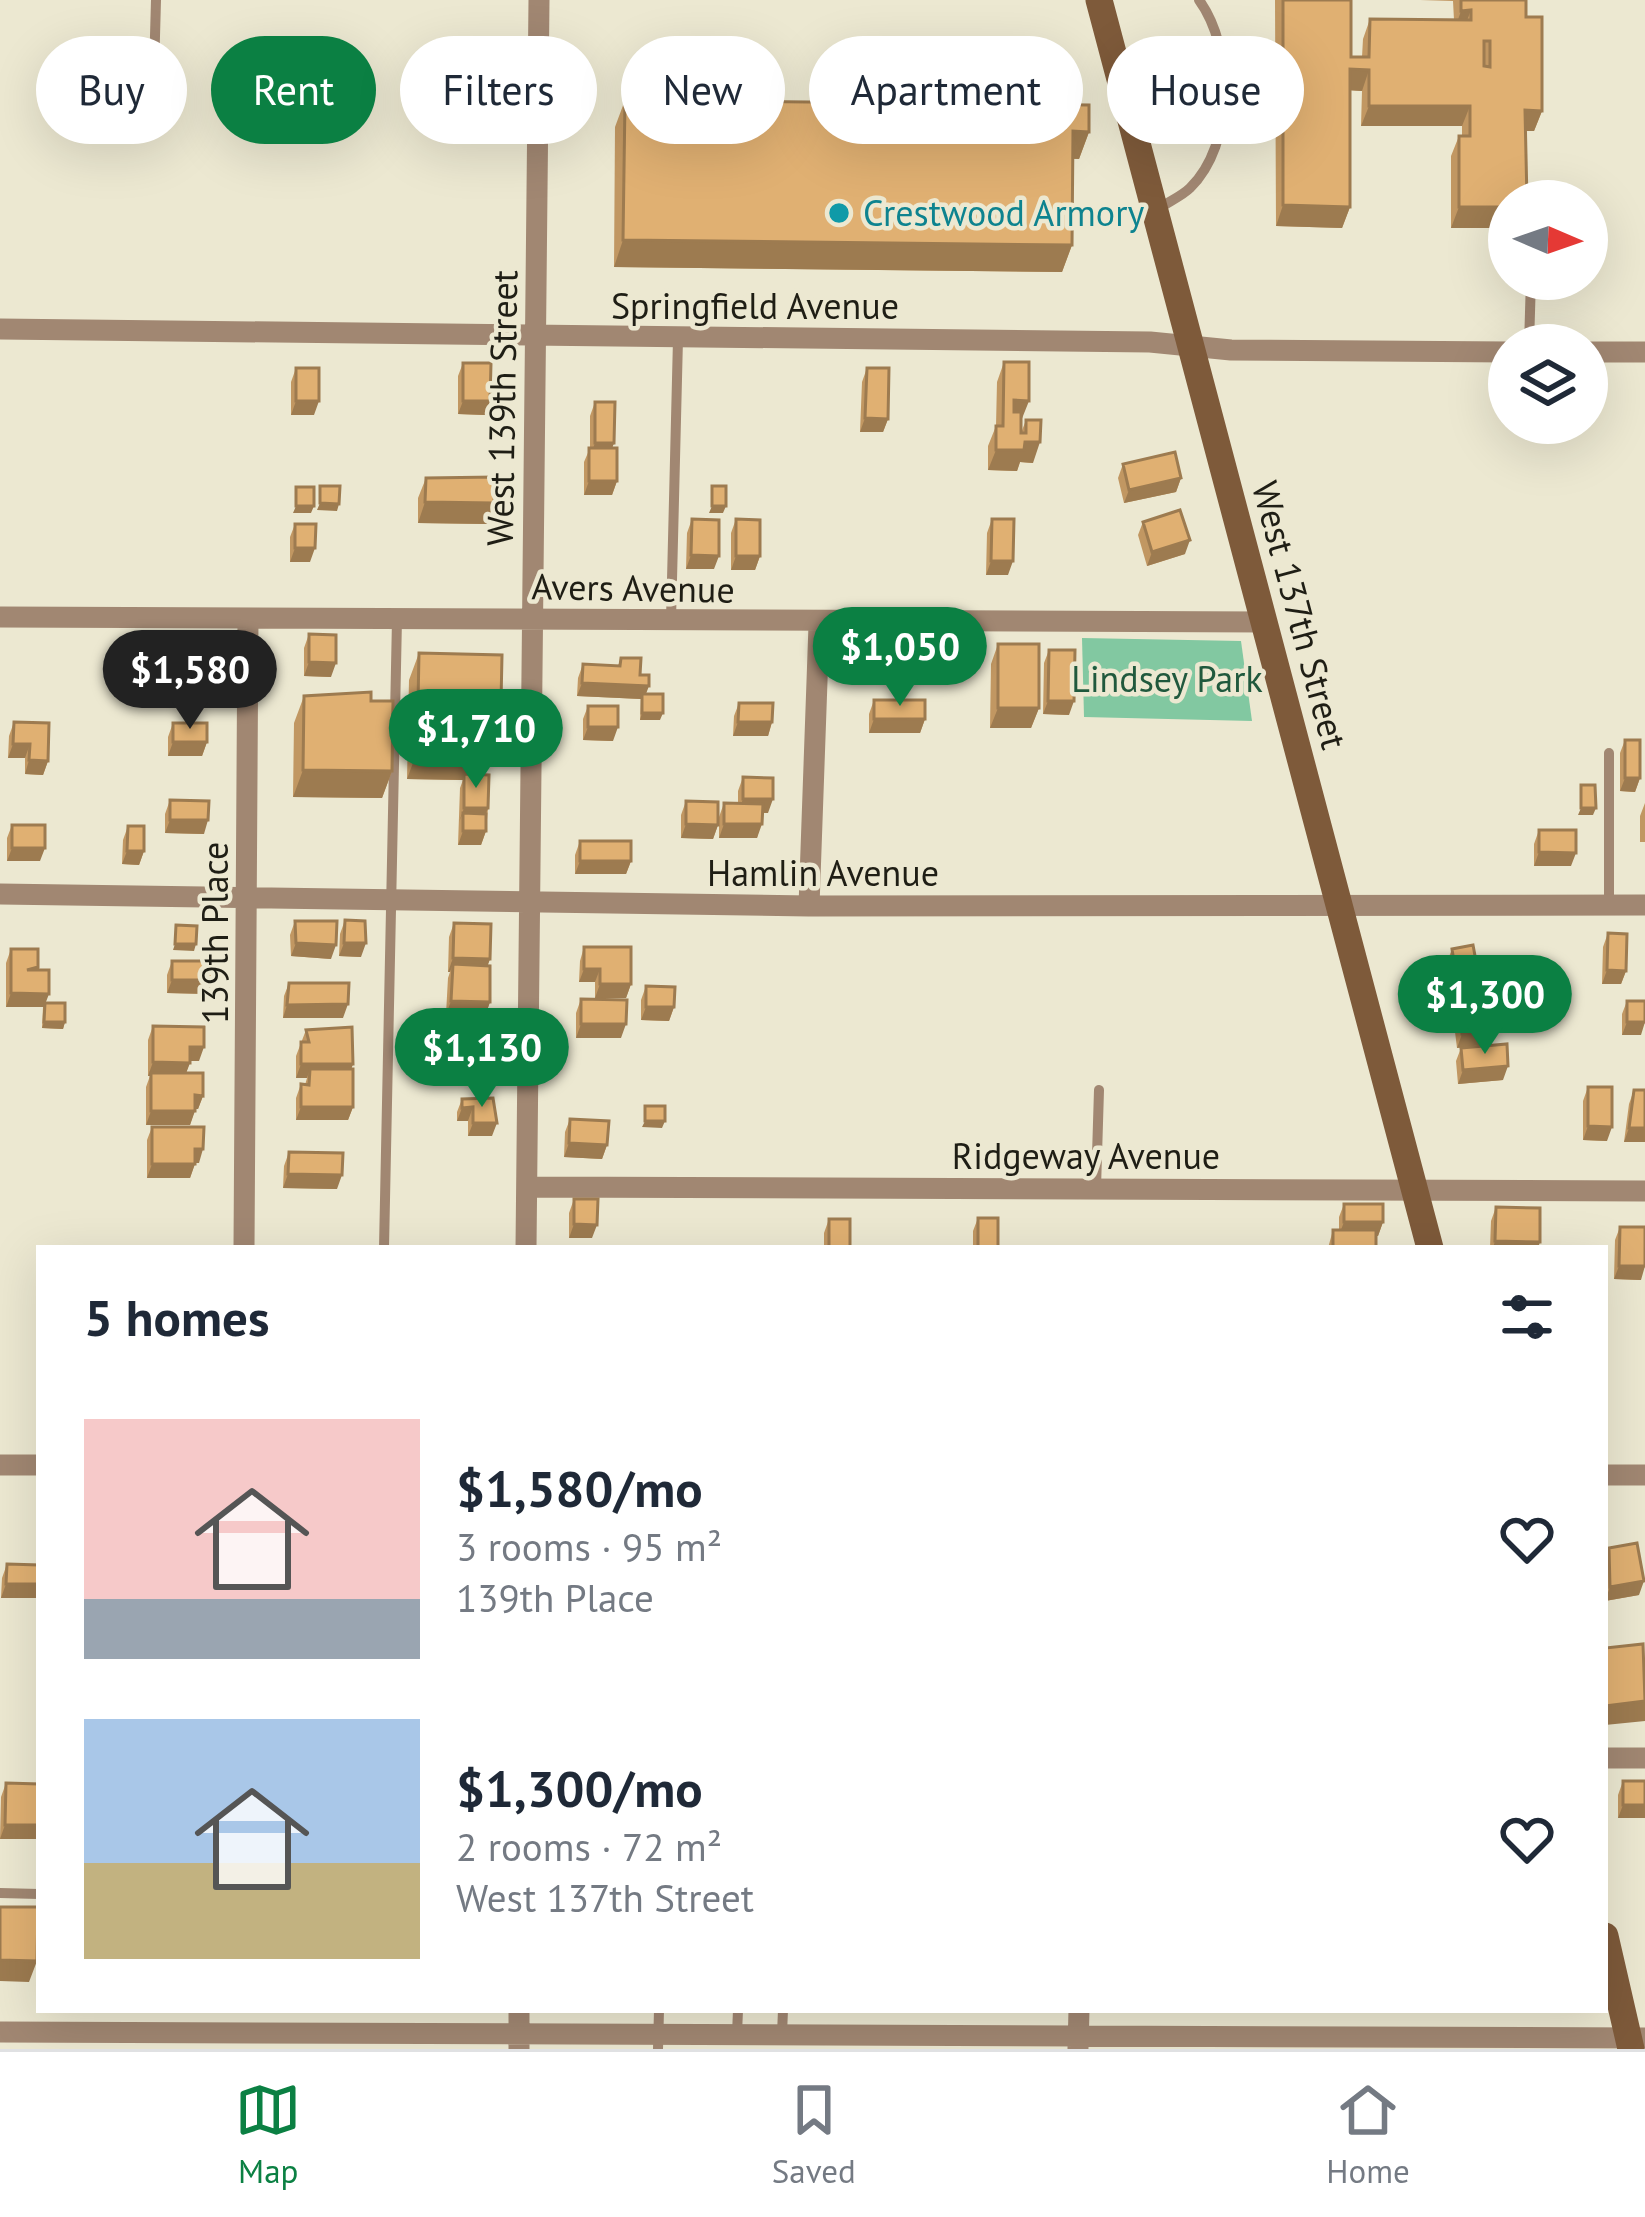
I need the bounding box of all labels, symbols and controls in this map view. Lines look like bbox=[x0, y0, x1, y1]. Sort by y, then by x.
chip: Buy bbox=[36, 36, 187, 144]
chip: Rent bbox=[211, 36, 376, 144]
chip: Filters bbox=[400, 36, 597, 144]
chip: New bbox=[621, 36, 785, 144]
chip: Apartment bbox=[809, 36, 1083, 144]
chip: House bbox=[1107, 36, 1304, 144]
north arrow bbox=[1488, 180, 1608, 300]
map controls bbox=[1488, 180, 1608, 444]
place label: Crestwood Armory bbox=[863, 189, 1144, 236]
marker: Crestwood Armory bbox=[826, 200, 852, 226]
street label: West 139th Street bbox=[476, 270, 527, 546]
street label: Springfield Avenue bbox=[611, 282, 899, 329]
button: layers bbox=[1488, 324, 1608, 444]
street label: West 137th Street bbox=[1242, 476, 1359, 754]
street label: Avers Avenue bbox=[531, 562, 735, 613]
pin: $1,050 bbox=[802, 607, 998, 709]
text: $1,050 bbox=[840, 620, 960, 671]
pin: $1,580 bbox=[92, 630, 288, 732]
text: $1,580 bbox=[130, 643, 250, 694]
park label: Lindsey Park bbox=[1071, 655, 1263, 702]
pin: $1,710 bbox=[378, 689, 574, 791]
text: $1,710 bbox=[416, 702, 536, 753]
street label: 139th Place bbox=[191, 842, 238, 1024]
street label: Hamlin Avenue bbox=[707, 849, 939, 896]
pin: $1,300 bbox=[1387, 955, 1583, 1057]
text: $1,300 bbox=[1425, 968, 1545, 1019]
pin: $1,130 bbox=[384, 1008, 580, 1110]
text: $1,130 bbox=[422, 1021, 542, 1072]
street label: Ridgeway Avenue bbox=[952, 1132, 1220, 1179]
text: 5 homes bbox=[84, 1284, 270, 1350]
icon: filters bbox=[1494, 1284, 1560, 1350]
text: $1,580/mo bbox=[456, 1455, 703, 1521]
icon: home bbox=[180, 1467, 324, 1611]
icon: heart bbox=[1494, 1506, 1560, 1572]
text: 3 rooms · 95 m² bbox=[456, 1521, 722, 1572]
text: 139th Place bbox=[456, 1572, 654, 1623]
text: $1,300/mo bbox=[456, 1755, 703, 1821]
icon: home bbox=[180, 1767, 324, 1911]
icon: heart bbox=[1494, 1806, 1560, 1872]
text: 2 rooms · 72 m² bbox=[456, 1821, 722, 1872]
text: West 137th Street bbox=[456, 1872, 754, 1923]
tab: Map bbox=[235, 2077, 301, 2192]
tab: Saved bbox=[772, 2077, 856, 2192]
tab: Home bbox=[1326, 2077, 1410, 2192]

